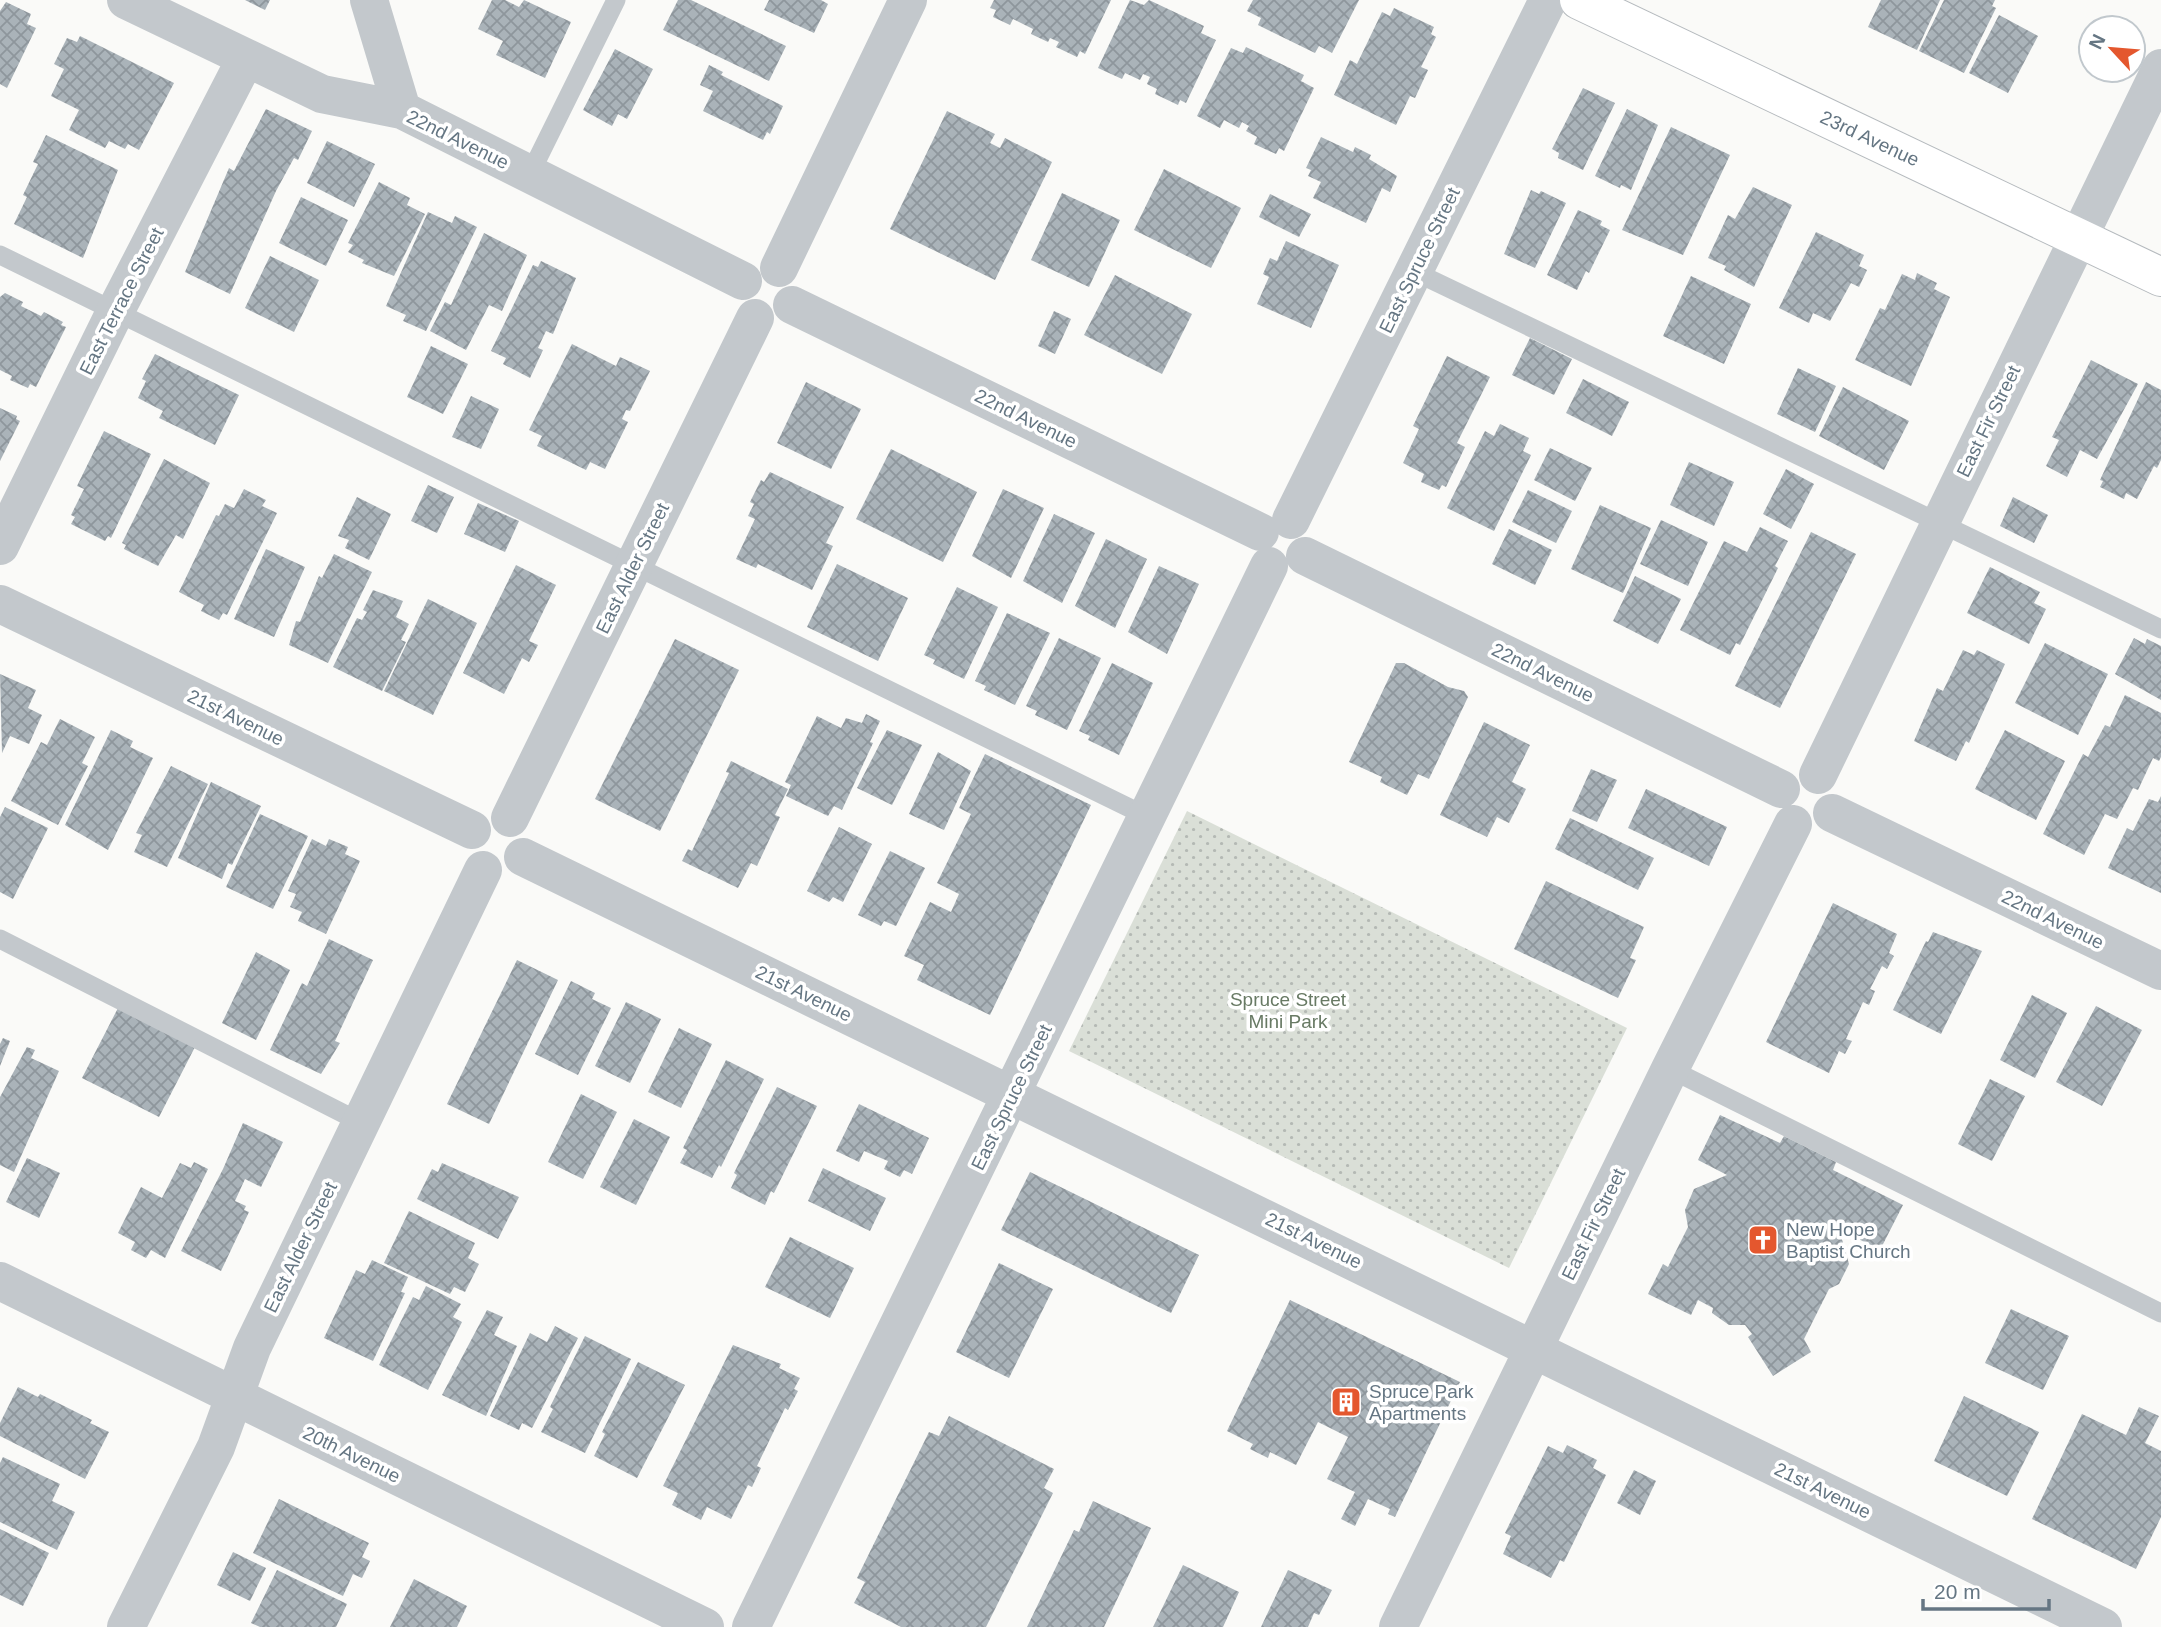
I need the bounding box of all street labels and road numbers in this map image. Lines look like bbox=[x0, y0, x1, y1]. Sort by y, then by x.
street label: 22nd Avenue bbox=[403, 106, 512, 173]
street label: 23rd Avenue bbox=[1817, 106, 1922, 170]
street label: East Spruce Street bbox=[1375, 183, 1464, 336]
street label: East Terrace Street bbox=[75, 224, 168, 378]
street label: East Fir Street bbox=[1952, 361, 2025, 480]
street label: 22nd Avenue bbox=[971, 385, 1080, 452]
street label: East Alder Street bbox=[592, 499, 673, 637]
street label: 22nd Avenue bbox=[1488, 639, 1597, 706]
street label: 21st Avenue bbox=[184, 685, 287, 750]
street label: 22nd Avenue bbox=[1998, 886, 2107, 953]
street label: 21st Avenue bbox=[752, 961, 855, 1026]
street label: East Spruce Street bbox=[967, 1020, 1056, 1173]
street label: East Fir Street bbox=[1557, 1164, 1630, 1283]
street label: East Alder Street bbox=[260, 1178, 341, 1316]
street label: 21st Avenue bbox=[1262, 1208, 1365, 1273]
street label: 20th Avenue bbox=[300, 1422, 404, 1487]
street label: 21st Avenue bbox=[1771, 1458, 1874, 1523]

